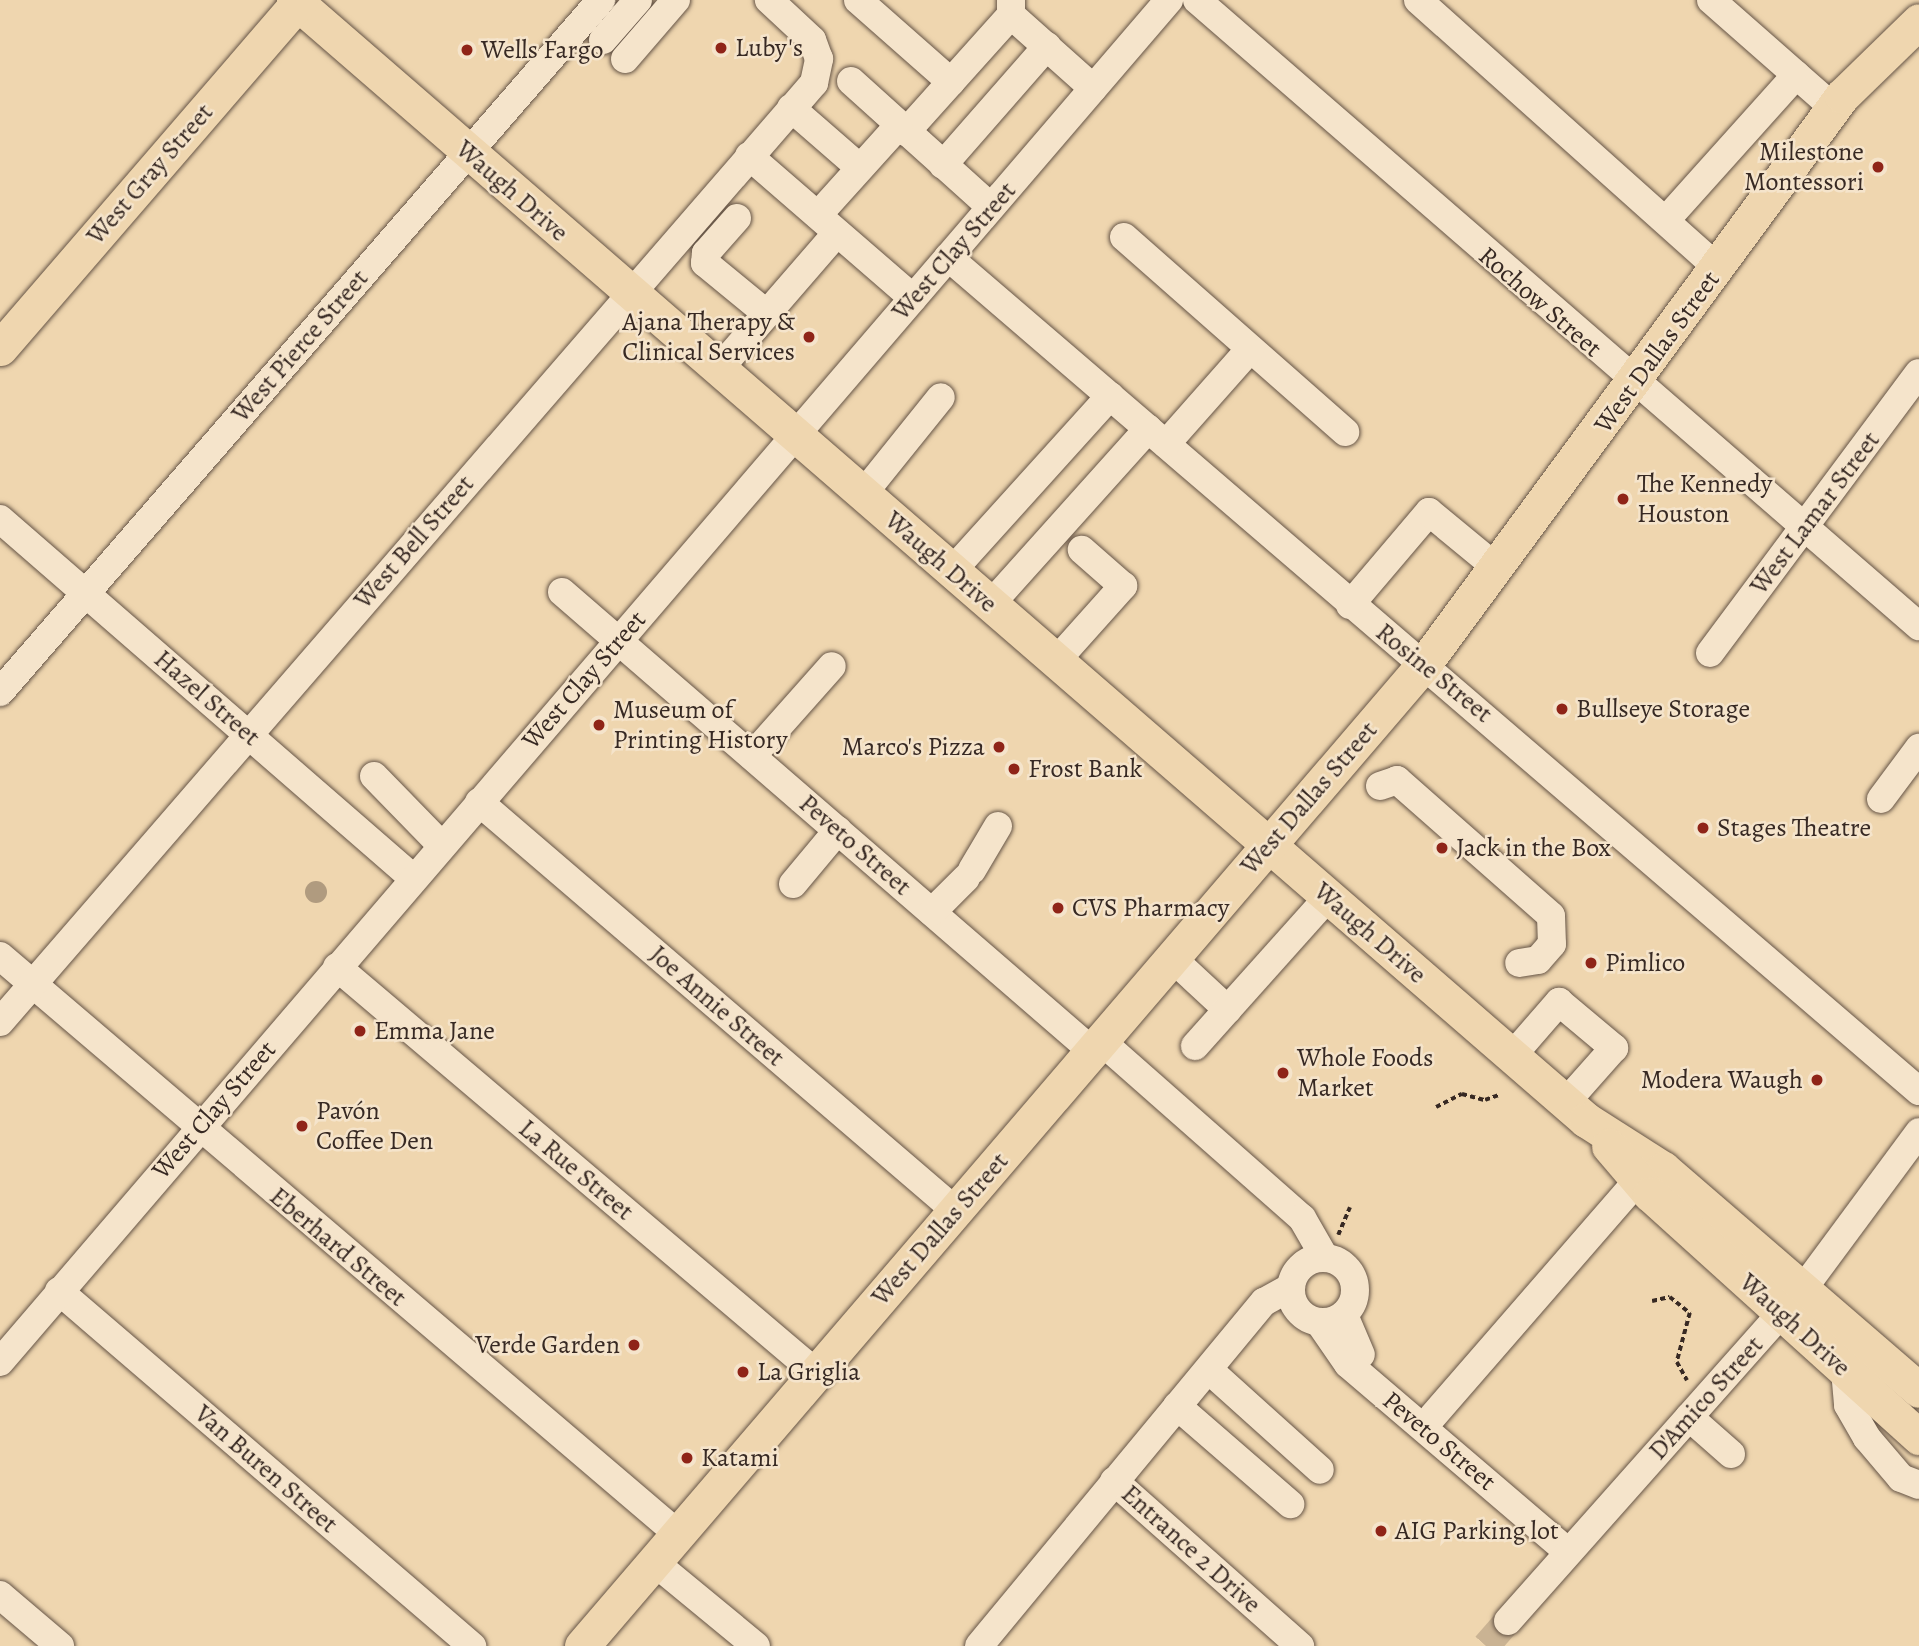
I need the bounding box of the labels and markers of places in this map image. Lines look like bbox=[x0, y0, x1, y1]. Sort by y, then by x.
place label: Luby's bbox=[735, 32, 803, 64]
place label: Wells Fargo bbox=[481, 34, 603, 66]
marker: Luby's bbox=[713, 40, 729, 56]
marker: Wells Fargo bbox=[459, 42, 475, 58]
place label: Milestone Montessori bbox=[1744, 136, 1864, 198]
marker: Milestone Montessori bbox=[1870, 159, 1886, 175]
place label: Ajana Therapy & Clinical Services bbox=[622, 306, 795, 368]
marker: Ajana Therapy & Clinical Services bbox=[801, 329, 817, 345]
place label: The Kennedy Houston bbox=[1637, 468, 1772, 530]
marker: The Kennedy Houston bbox=[1615, 491, 1631, 507]
place label: Bullseye Storage bbox=[1576, 693, 1750, 725]
place label: Museum of Printing History bbox=[613, 694, 788, 756]
marker: Bullseye Storage bbox=[1554, 701, 1570, 717]
marker: Museum of Printing History bbox=[591, 717, 607, 733]
place label: Marco's Pizza bbox=[842, 731, 985, 763]
marker: Marco's Pizza bbox=[991, 739, 1007, 755]
place label: Frost Bank bbox=[1028, 753, 1142, 785]
marker: Frost Bank bbox=[1006, 761, 1022, 777]
place label: Stages Theatre bbox=[1717, 812, 1871, 844]
marker: Stages Theatre bbox=[1695, 820, 1711, 836]
place label: Jack in the Box bbox=[1456, 832, 1611, 864]
marker: Jack in the Box bbox=[1434, 840, 1450, 856]
place label: CVS Pharmacy bbox=[1072, 892, 1229, 924]
marker: CVS Pharmacy bbox=[1050, 900, 1066, 916]
place label: Pimlico bbox=[1605, 947, 1685, 979]
marker: Pimlico bbox=[1583, 955, 1599, 971]
place label: Emma Jane bbox=[374, 1015, 495, 1047]
marker: Emma Jane bbox=[352, 1023, 368, 1039]
place label: Whole Foods Market bbox=[1297, 1042, 1433, 1104]
place label: Modera Waugh bbox=[1641, 1064, 1803, 1096]
marker: Whole Foods Market bbox=[1275, 1065, 1291, 1081]
marker: Modera Waugh bbox=[1809, 1072, 1825, 1088]
place label: Pavón Coffee Den bbox=[316, 1095, 433, 1156]
marker: Pavón Coffee Den bbox=[294, 1118, 310, 1134]
place label: Verde Garden bbox=[475, 1329, 620, 1361]
marker: Verde Garden bbox=[626, 1337, 642, 1353]
place label: La Griglia bbox=[757, 1356, 860, 1388]
marker: La Griglia bbox=[735, 1364, 751, 1380]
place label: Katami bbox=[701, 1442, 779, 1474]
marker: Katami bbox=[679, 1450, 695, 1466]
place label: AIG Parking lot bbox=[1395, 1515, 1558, 1547]
marker: AIG Parking lot bbox=[1373, 1523, 1389, 1539]

